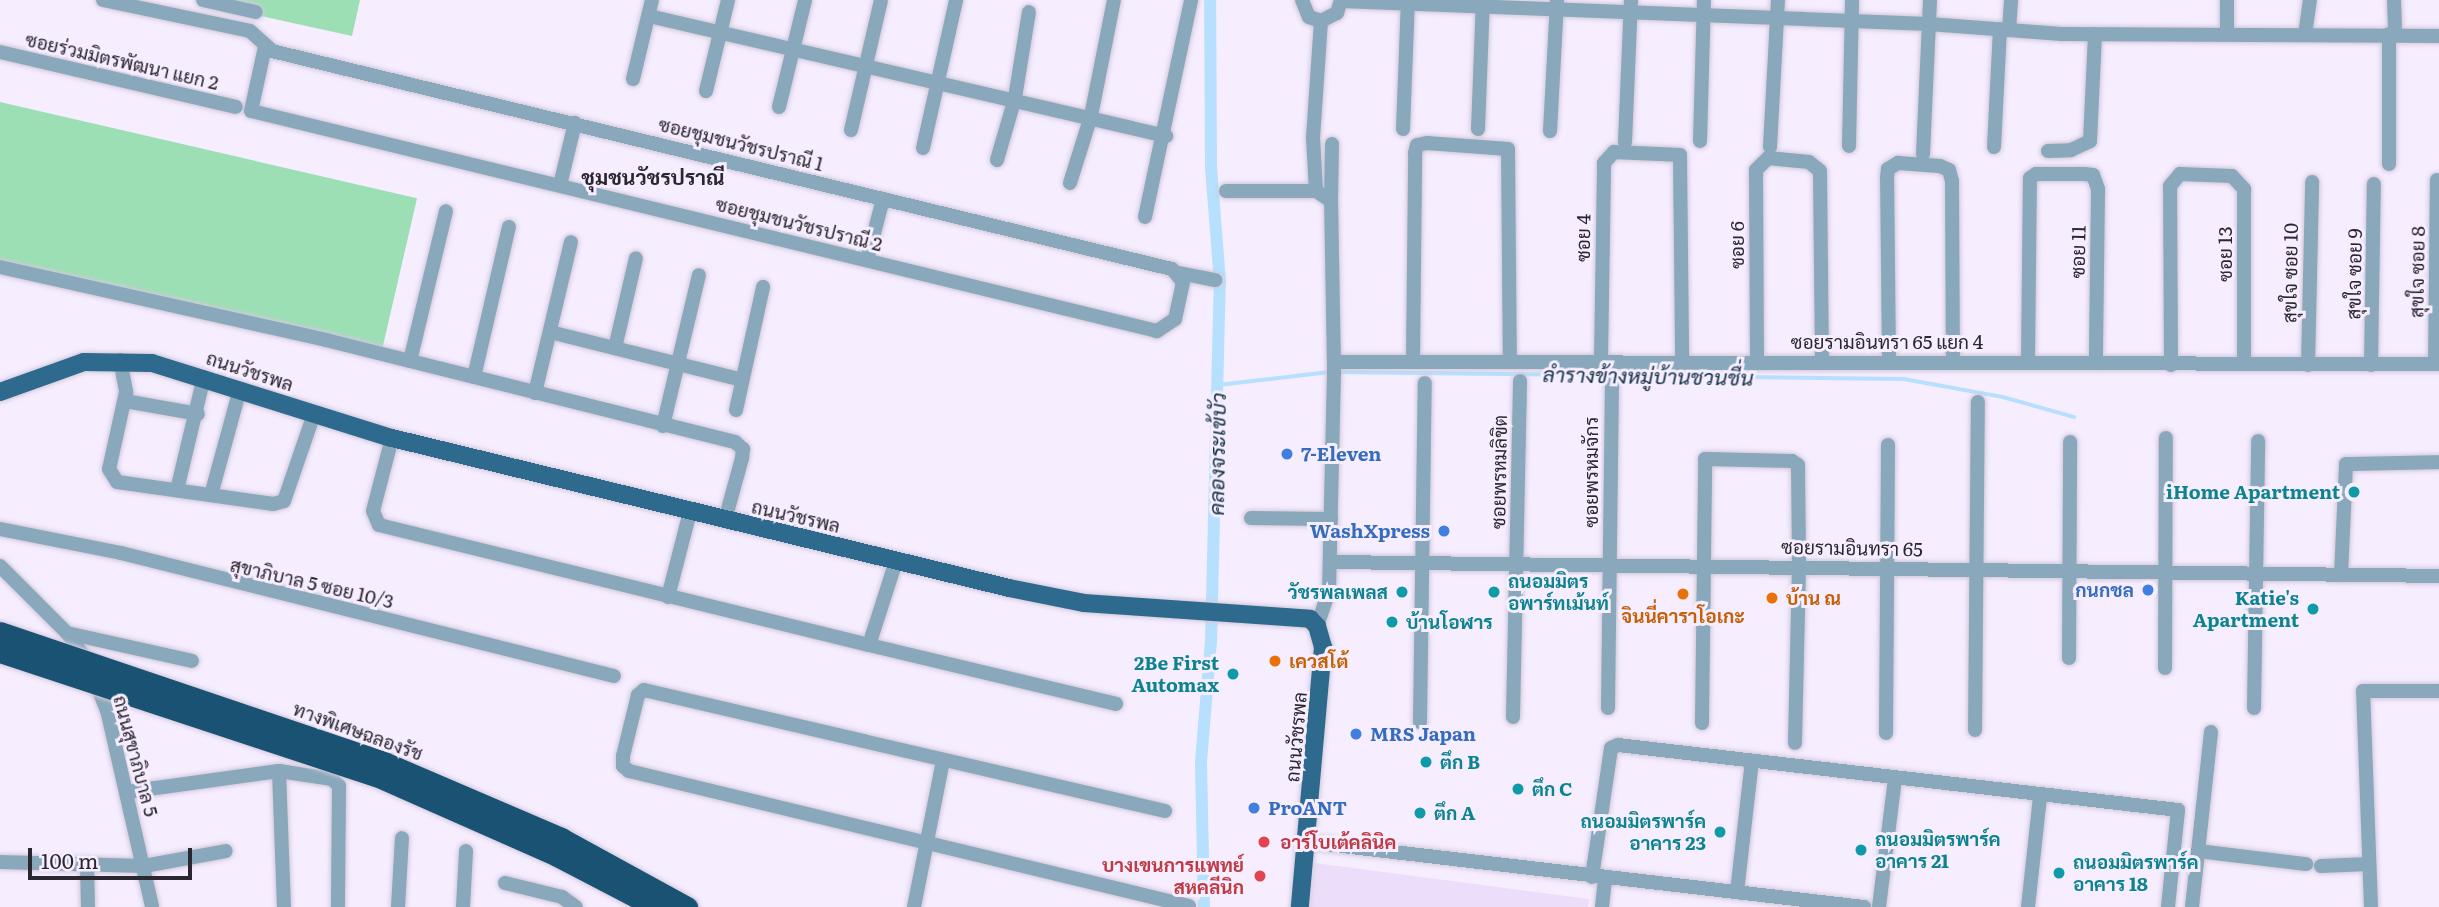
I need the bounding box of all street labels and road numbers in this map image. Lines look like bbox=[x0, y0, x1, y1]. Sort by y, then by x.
street label: ซอยร่วมมิตรพัฒนา แยก 2 bbox=[23, 28, 221, 94]
street label: ซอยชุมชนวัชรปราณี 1 bbox=[656, 112, 826, 176]
street label: ซอยชุมชนวัชรปราณี 2 bbox=[713, 192, 885, 256]
street label: ซอย 4 bbox=[1571, 214, 1595, 262]
street label: ซอย 6 bbox=[1726, 221, 1748, 269]
street label: สุขใจ ซอย 10 bbox=[2278, 223, 2302, 323]
street label: ซอย 11 bbox=[2066, 225, 2090, 279]
street label: ซอย 13 bbox=[2214, 226, 2236, 282]
street label: สุขใจ ซอย 8 bbox=[2405, 226, 2429, 318]
street label: สุขใจ ซอย 9 bbox=[2342, 228, 2366, 320]
street label: ซอยรามอินทรา 65 แยก 4 bbox=[1791, 331, 1983, 353]
street label: ถนนวัชรพล bbox=[203, 346, 297, 396]
street label: ซอยพรหมลิขิต bbox=[1487, 415, 1511, 529]
street label: ซอยพรหมจักร bbox=[1580, 416, 1602, 528]
street label: ถนนวัชรพล bbox=[749, 495, 843, 537]
street label: ซอยรามอินทรา 65 bbox=[1781, 535, 1923, 561]
street label: สุขาภิบาล 5 ซอย 10/3 bbox=[228, 553, 396, 613]
street label: ถนนวัชรพล bbox=[1281, 691, 1311, 783]
street label: ถนนสุขาภิบาล 5 bbox=[109, 693, 163, 819]
street label: ทางพิเศษฉลองรัช bbox=[290, 697, 426, 765]

